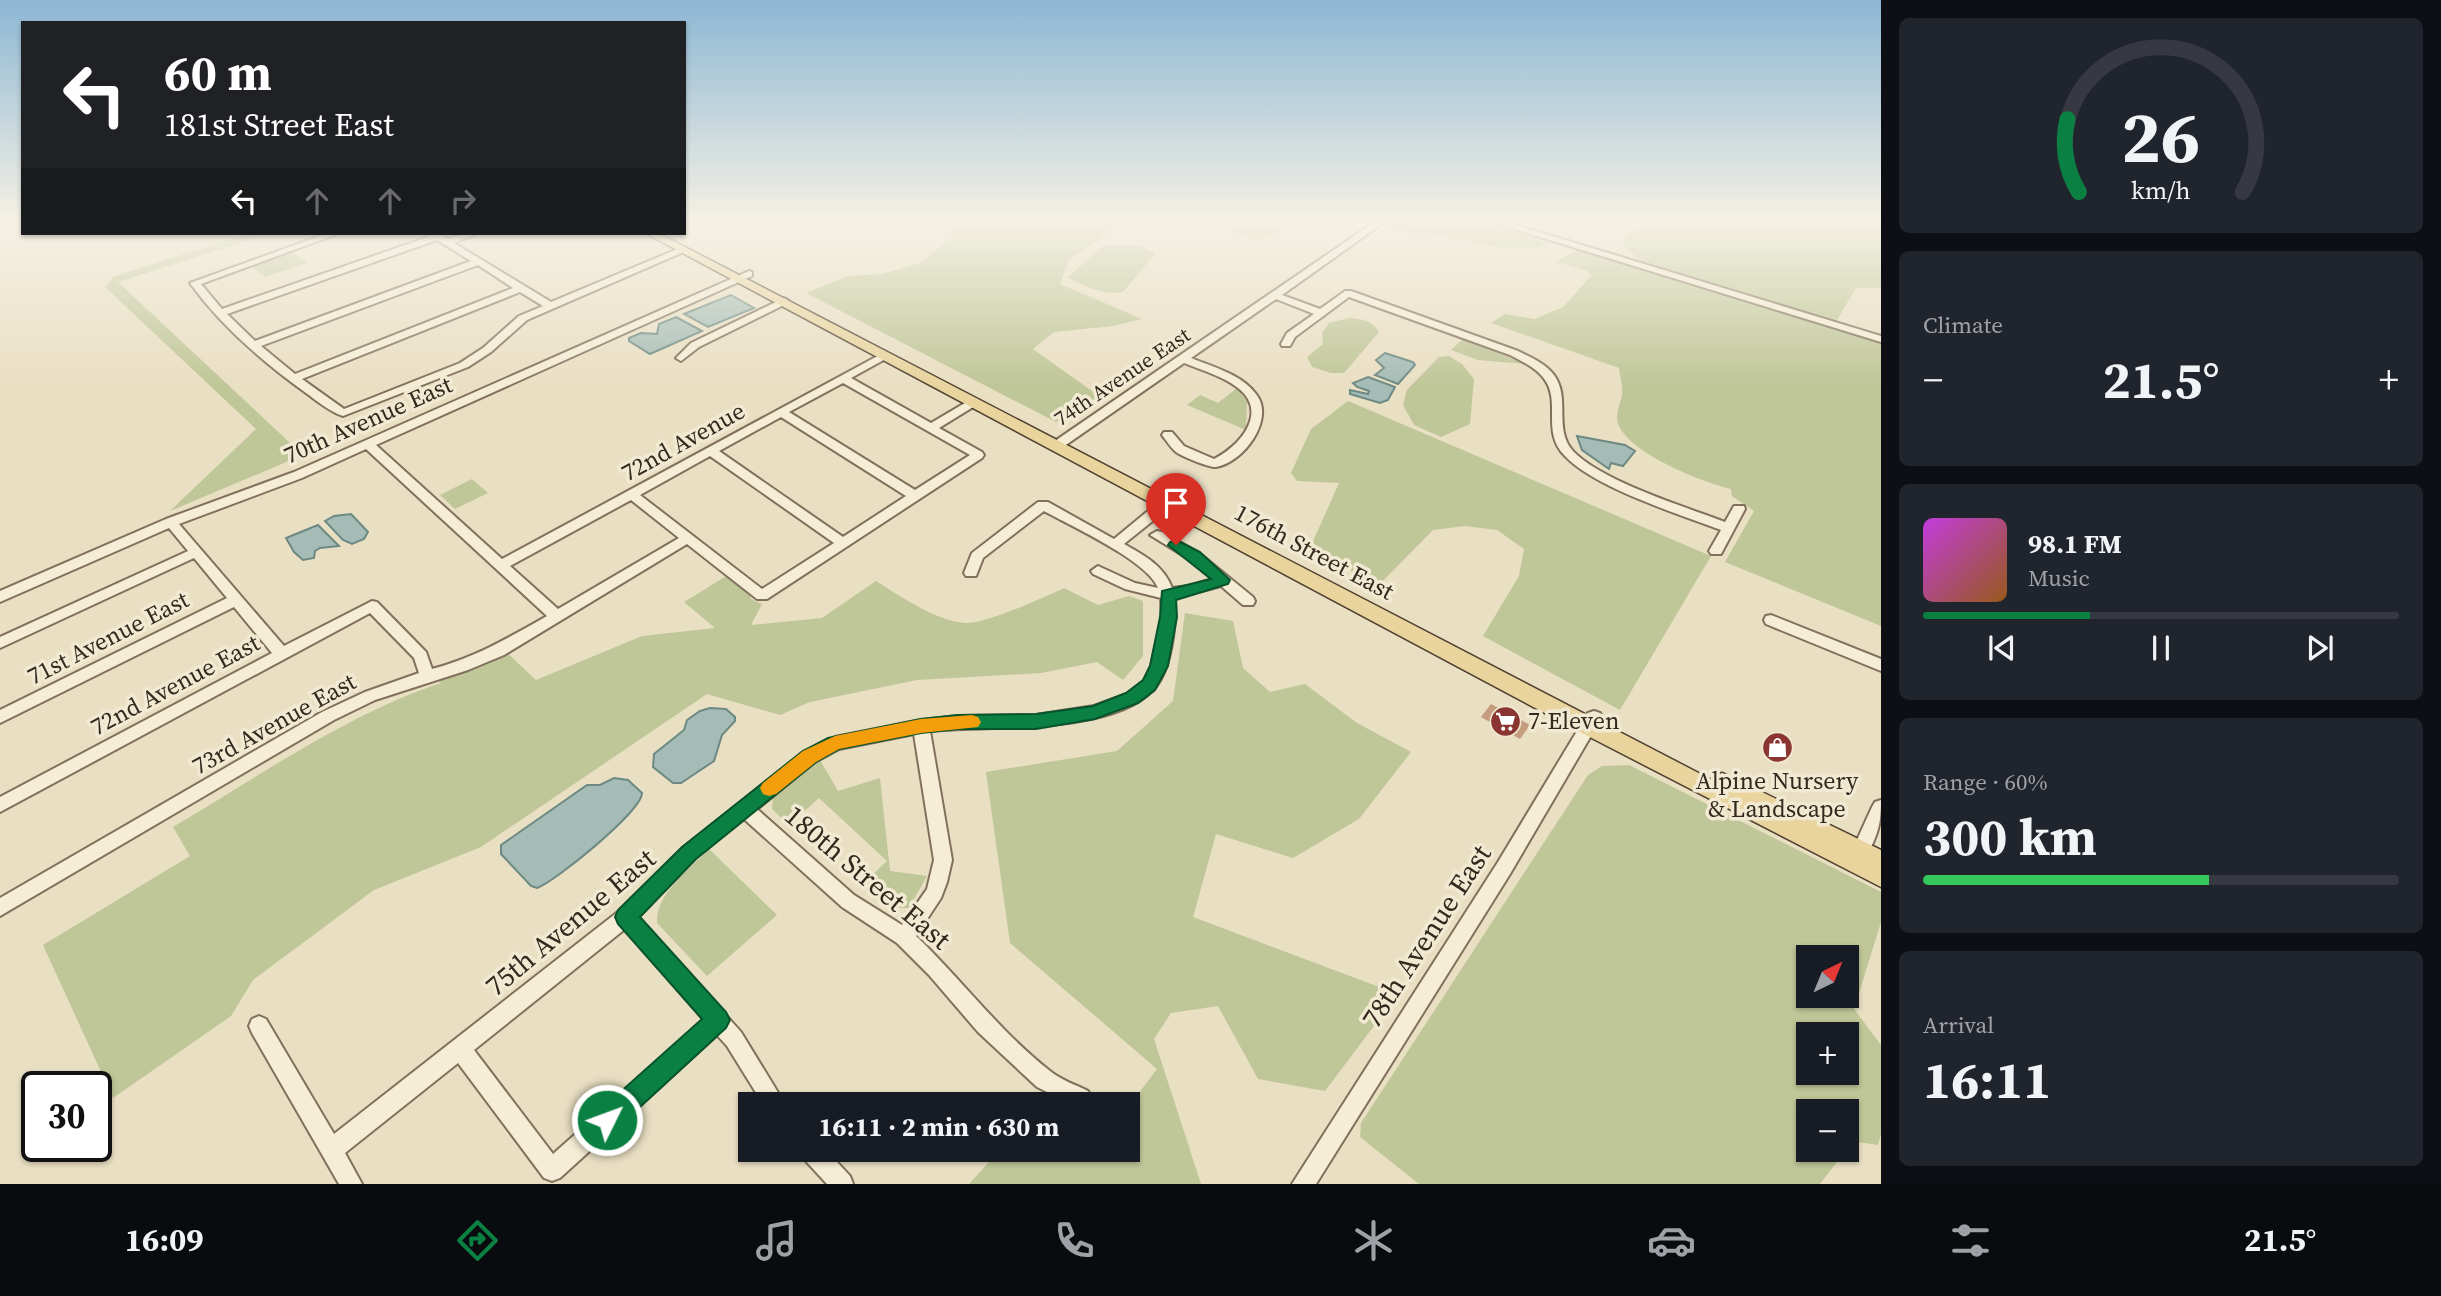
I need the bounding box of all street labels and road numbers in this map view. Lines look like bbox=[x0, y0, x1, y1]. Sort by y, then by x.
street label: 74th Avenue East bbox=[1048, 320, 1196, 433]
street label: 70th Avenue East bbox=[278, 368, 457, 471]
street label: 72nd Avenue bbox=[615, 394, 750, 489]
street label: 176th Street East bbox=[1229, 496, 1400, 608]
street label: 71st Avenue East bbox=[21, 583, 194, 692]
street label: 72nd Avenue East bbox=[84, 626, 265, 743]
street label: 73rd Avenue East bbox=[186, 665, 362, 782]
street label: 180th Street East bbox=[777, 796, 960, 958]
street label: 78th Avenue East bbox=[1353, 836, 1500, 1035]
street label: 75th Avenue East bbox=[477, 839, 664, 1004]

